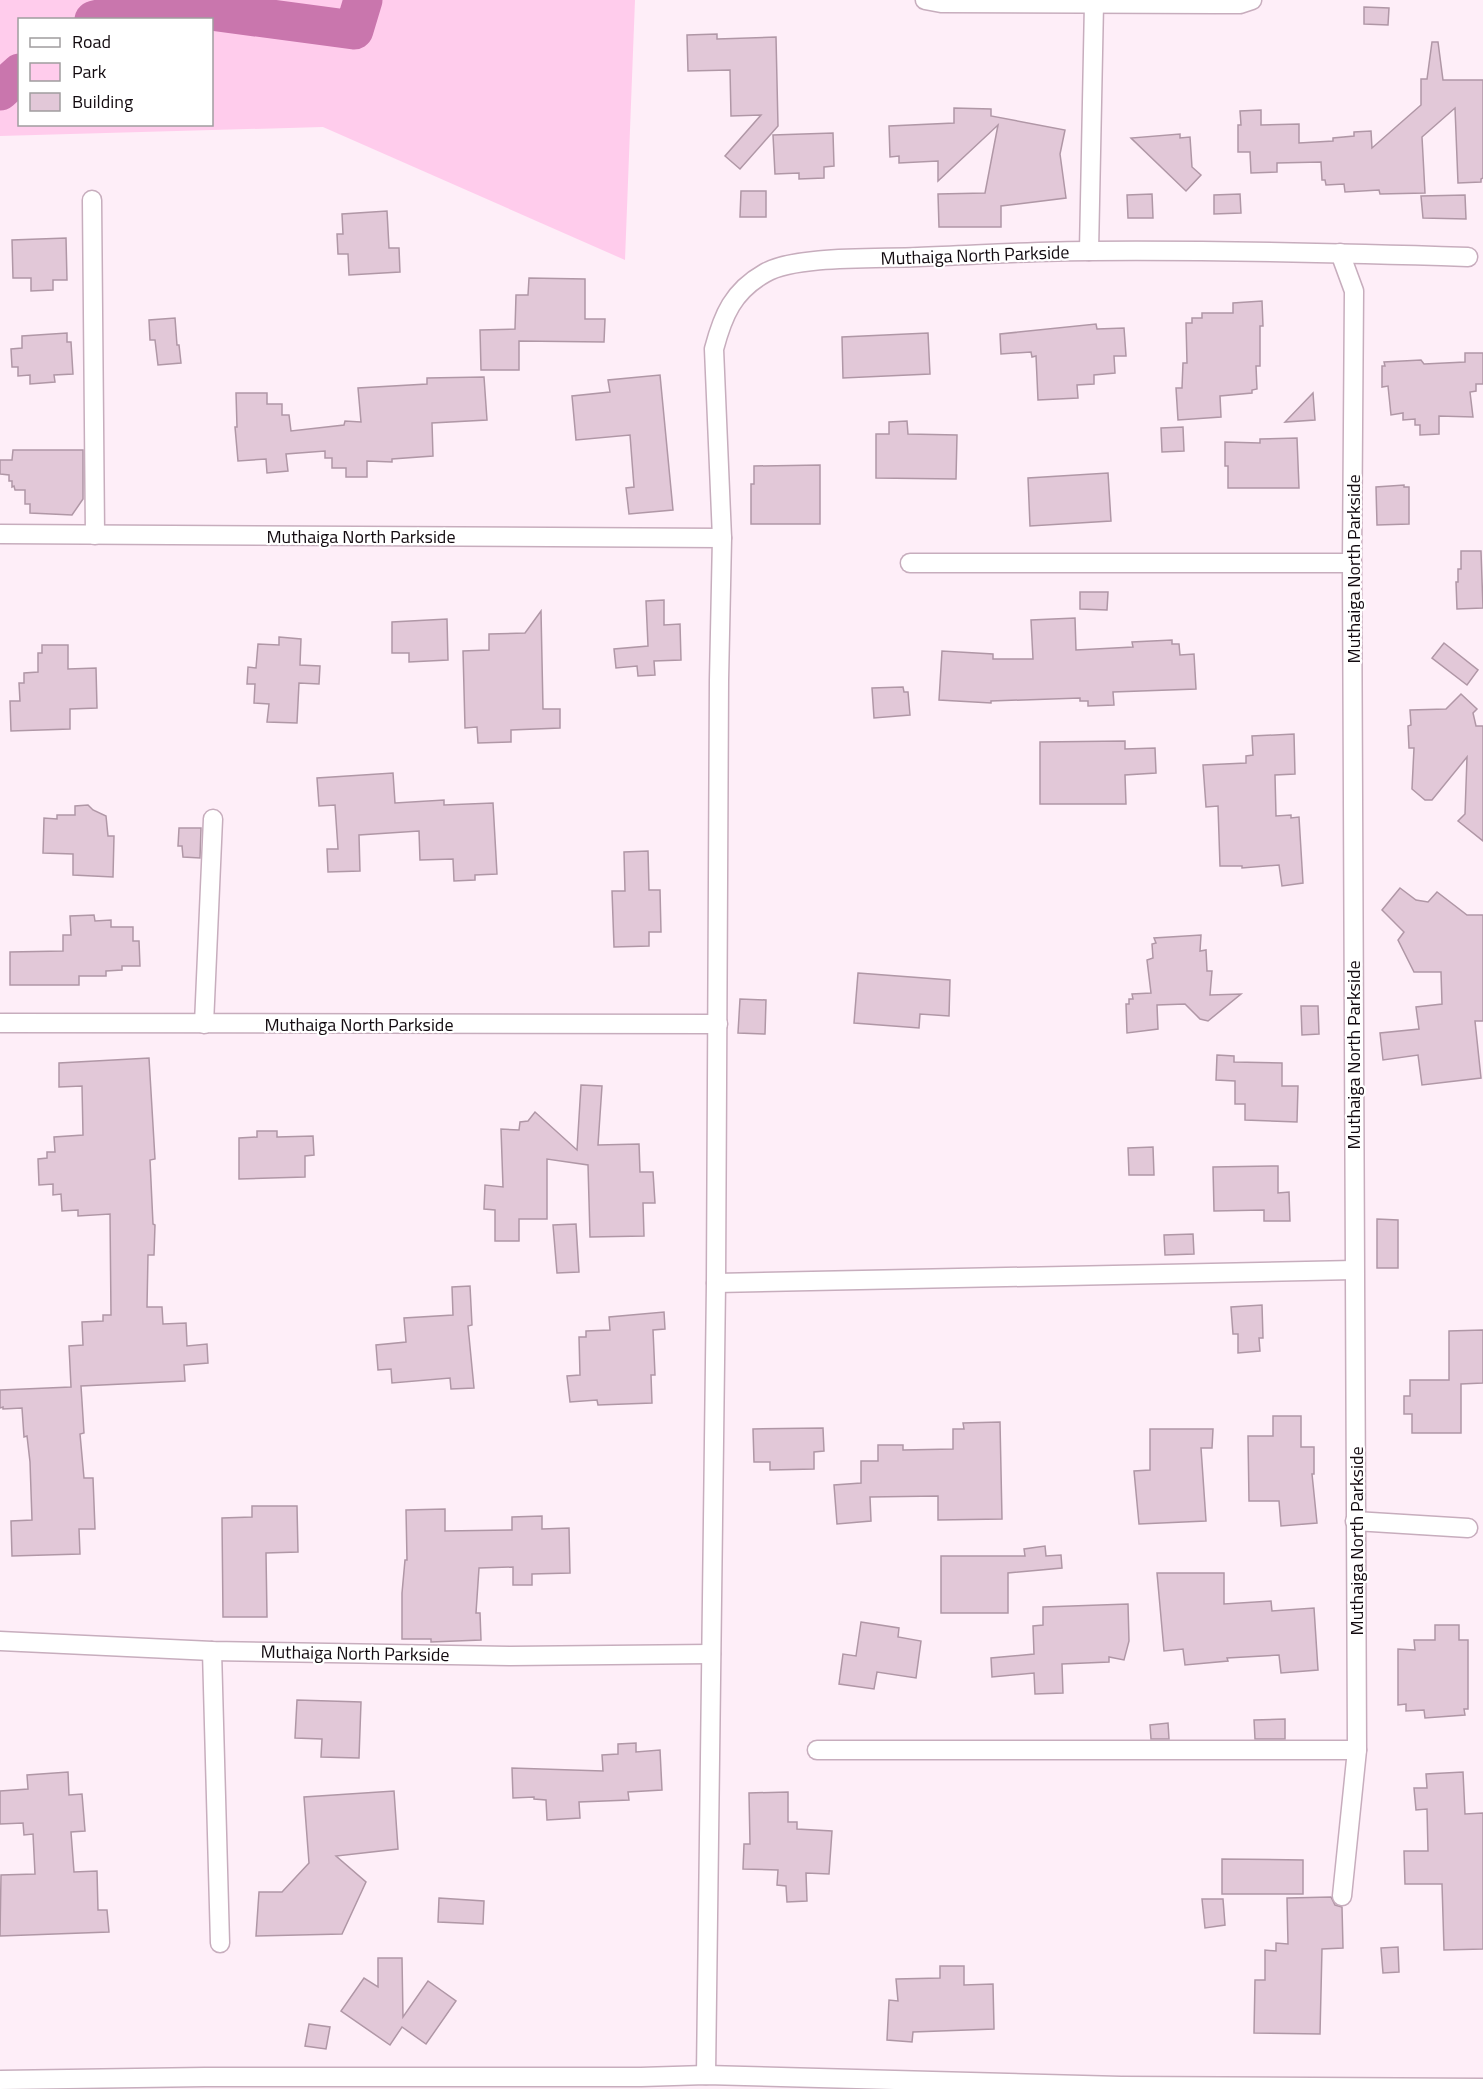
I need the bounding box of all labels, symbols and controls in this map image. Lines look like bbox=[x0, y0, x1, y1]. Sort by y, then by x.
legend bbox=[18, 18, 213, 126]
text: Road bbox=[72, 28, 111, 55]
text: Park bbox=[72, 58, 107, 85]
text: Building bbox=[72, 88, 133, 115]
street label: Muthaiga North Parkside bbox=[880, 238, 1070, 272]
street label: Muthaiga North Parkside bbox=[1340, 475, 1367, 663]
street label: Muthaiga North Parkside bbox=[267, 523, 455, 550]
street label: Muthaiga North Parkside bbox=[1340, 961, 1367, 1149]
street label: Muthaiga North Parkside bbox=[265, 1011, 453, 1038]
street label: Muthaiga North Parkside bbox=[1343, 1447, 1370, 1635]
street label: Muthaiga North Parkside bbox=[260, 1638, 450, 1668]

